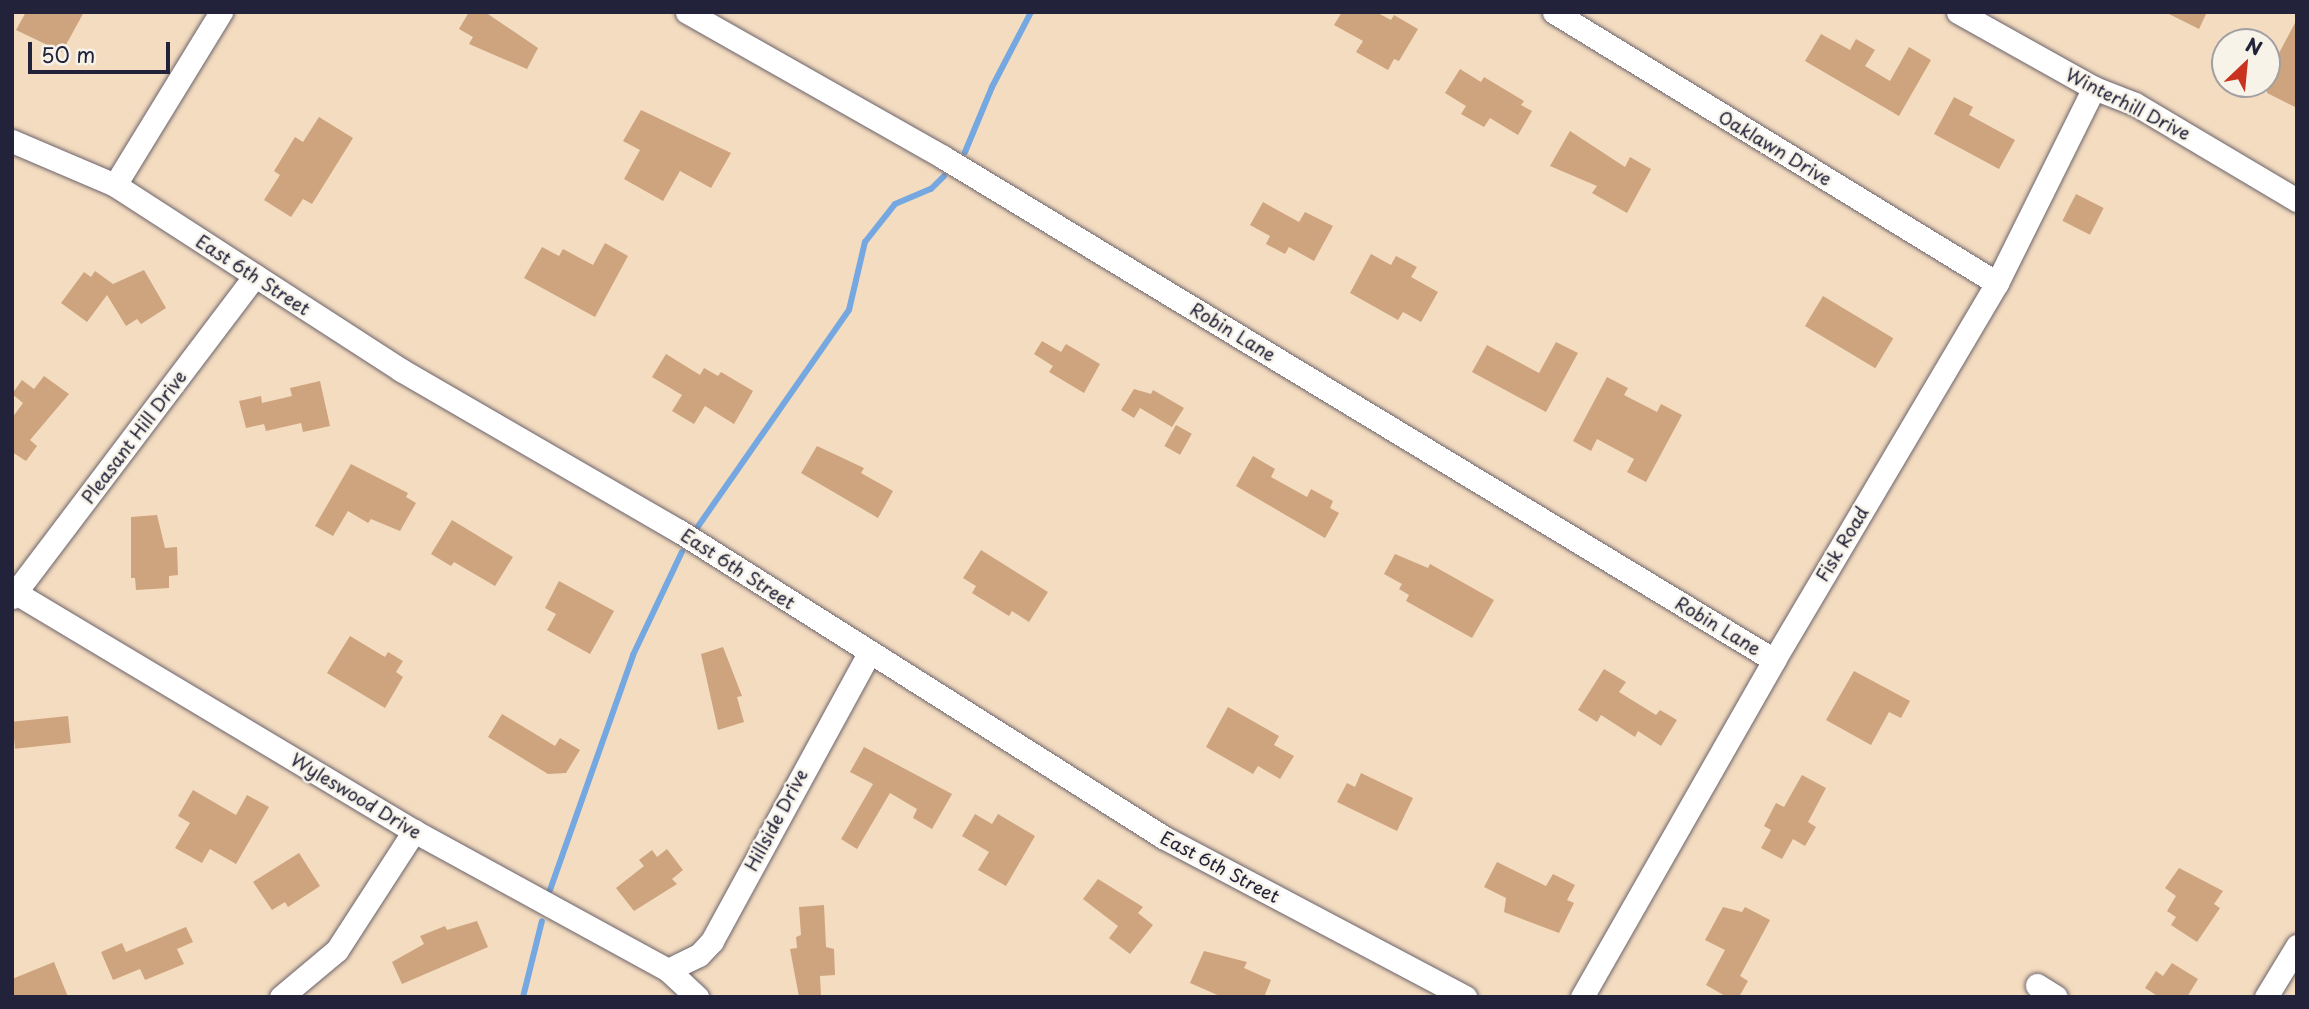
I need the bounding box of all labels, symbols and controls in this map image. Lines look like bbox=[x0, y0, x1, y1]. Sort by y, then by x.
scale bar bbox=[32, 28, 173, 72]
north arrow bbox=[2211, 28, 2281, 98]
text: N bbox=[2241, 30, 2267, 62]
text: 50 m bbox=[41, 38, 95, 70]
street label: Winterhill Drive bbox=[2062, 63, 2194, 145]
street label: Oaklawn Drive bbox=[1715, 106, 1835, 190]
street label: East 6th Street bbox=[191, 230, 315, 320]
street label: Robin Lane bbox=[1186, 298, 1280, 366]
street label: Pleasant Hill Drive bbox=[77, 366, 191, 508]
street label: Fisk Road bbox=[1811, 502, 1873, 586]
street label: East 6th Street bbox=[676, 524, 800, 614]
street label: Robin Lane bbox=[1671, 592, 1765, 660]
street label: Wyleswood Drive bbox=[287, 748, 425, 844]
street label: Hillside Drive bbox=[740, 765, 812, 875]
street label: East 6th Street bbox=[1156, 826, 1284, 908]

